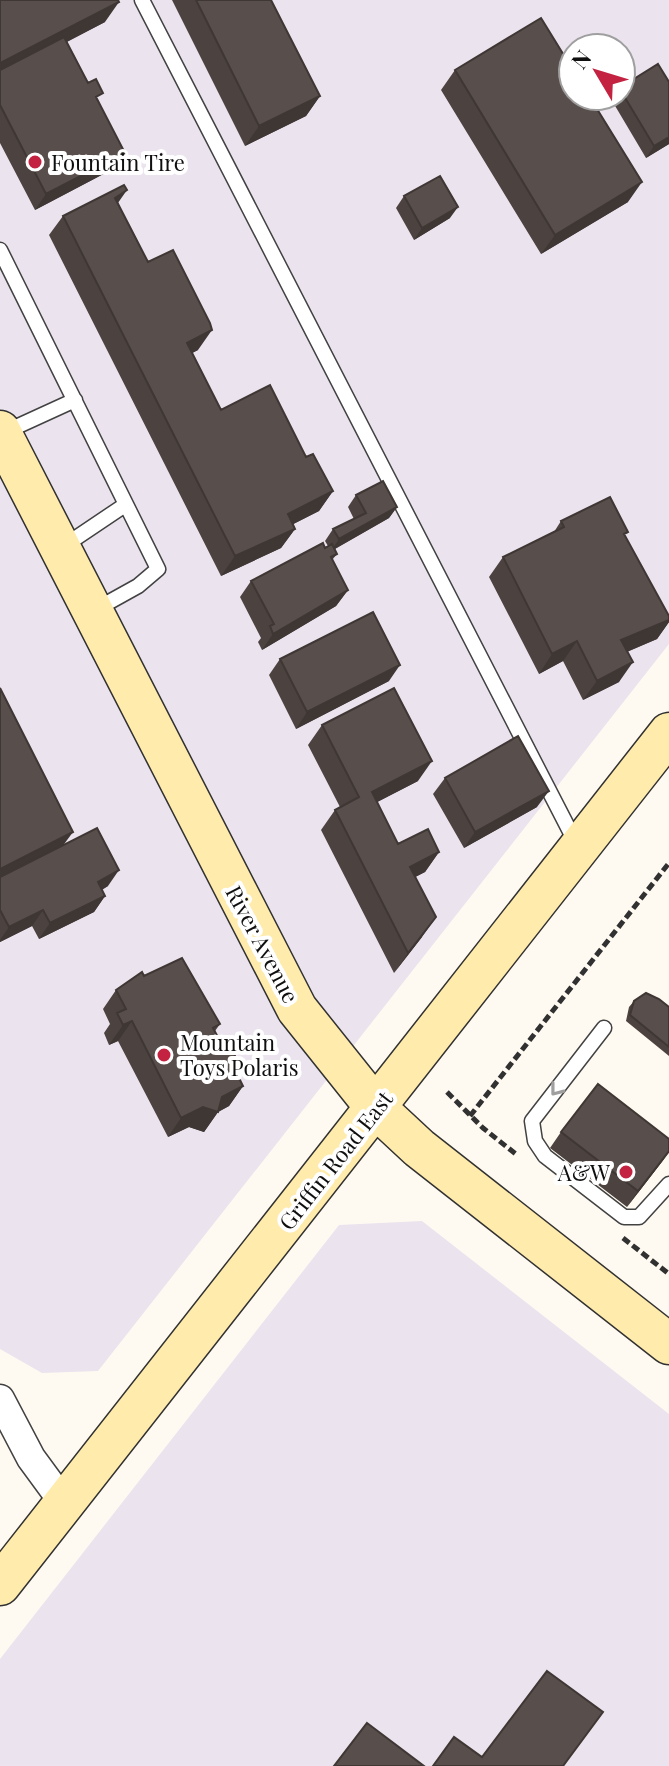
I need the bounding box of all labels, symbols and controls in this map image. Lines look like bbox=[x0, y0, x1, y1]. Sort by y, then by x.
north arrow bbox=[557, 32, 637, 112]
text: N bbox=[564, 43, 597, 75]
place label: Fountain Tire bbox=[51, 147, 185, 177]
marker: Fountain Tire bbox=[26, 153, 44, 171]
street label: River Avenue bbox=[219, 880, 307, 1008]
place label: Mountain Toys Polaris bbox=[180, 1027, 299, 1082]
marker: Mountain Toys Polaris bbox=[155, 1046, 173, 1064]
one-way arrow bbox=[552, 1081, 566, 1096]
street label: Griffin Road East bbox=[271, 1083, 399, 1236]
place label: A&W bbox=[557, 1157, 610, 1187]
marker: A&W bbox=[617, 1163, 635, 1181]

